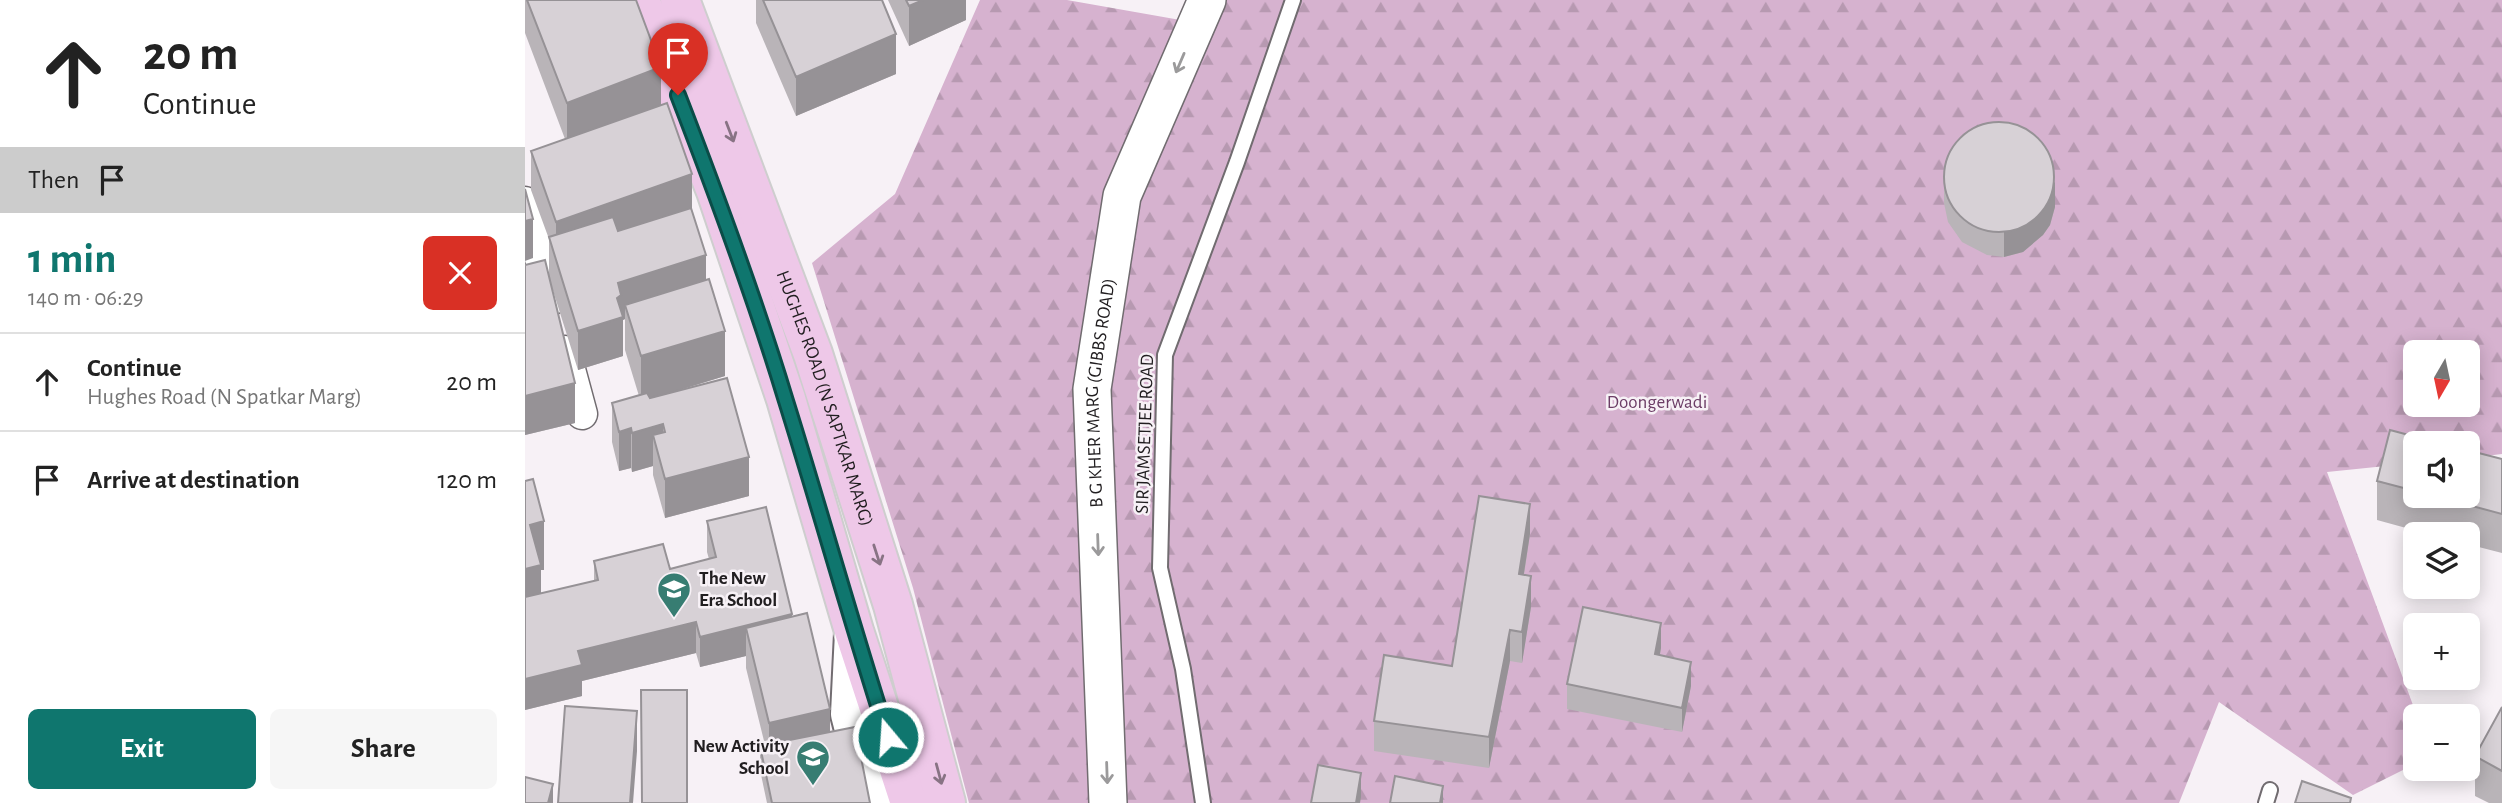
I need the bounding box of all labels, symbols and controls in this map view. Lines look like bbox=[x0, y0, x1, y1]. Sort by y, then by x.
pin bbox=[648, 23, 708, 95]
icon: ahead bbox=[28, 28, 119, 119]
text: 20 m bbox=[143, 30, 239, 79]
icon: arrive bbox=[659, 34, 697, 72]
one-way arrow bbox=[1173, 51, 1186, 73]
text: Continue bbox=[143, 88, 256, 120]
one-way arrow bbox=[725, 121, 738, 143]
icon: arrive bbox=[93, 161, 131, 199]
text: Then bbox=[28, 167, 79, 193]
button: close bbox=[423, 236, 497, 310]
text: 1 min bbox=[28, 238, 117, 280]
street label: HUGHES ROAD (N SAPTKAR MARG) bbox=[773, 268, 877, 528]
street label: B G KHER MARG (GIBBS ROAD) bbox=[1082, 277, 1119, 508]
text: 140 m · 06:29 bbox=[28, 287, 144, 310]
north arrow bbox=[2403, 340, 2480, 416]
map controls bbox=[2403, 340, 2480, 781]
street label: SIR JAMSETJEE ROAD bbox=[1133, 354, 1157, 514]
text: Continue bbox=[87, 355, 182, 381]
icon: ahead bbox=[28, 363, 66, 401]
text: 20 m bbox=[446, 369, 497, 395]
text: Hughes Road (N Spatkar Marg) bbox=[87, 386, 362, 409]
park label: Doongerwadi bbox=[1607, 393, 1707, 412]
button: sound bbox=[2403, 431, 2480, 508]
icon: arrive bbox=[28, 461, 66, 499]
text: Arrive at destination bbox=[87, 467, 300, 493]
text: 120 m bbox=[437, 467, 497, 493]
button: layers bbox=[2403, 522, 2480, 599]
one-way arrow bbox=[1091, 534, 1104, 557]
one-way arrow bbox=[872, 544, 884, 566]
place label: The New Era School bbox=[699, 569, 777, 610]
school or university icon: The New Era School bbox=[655, 570, 693, 619]
button: + bbox=[2403, 613, 2480, 690]
position arrow bbox=[851, 700, 925, 774]
button: − bbox=[2403, 704, 2480, 781]
button: Exit bbox=[28, 709, 256, 789]
button: Share bbox=[270, 709, 497, 789]
place label: New Activity School bbox=[693, 737, 790, 778]
school or university icon: New Activity School bbox=[794, 738, 832, 787]
one-way arrow bbox=[1100, 761, 1113, 784]
one-way arrow bbox=[933, 763, 946, 785]

